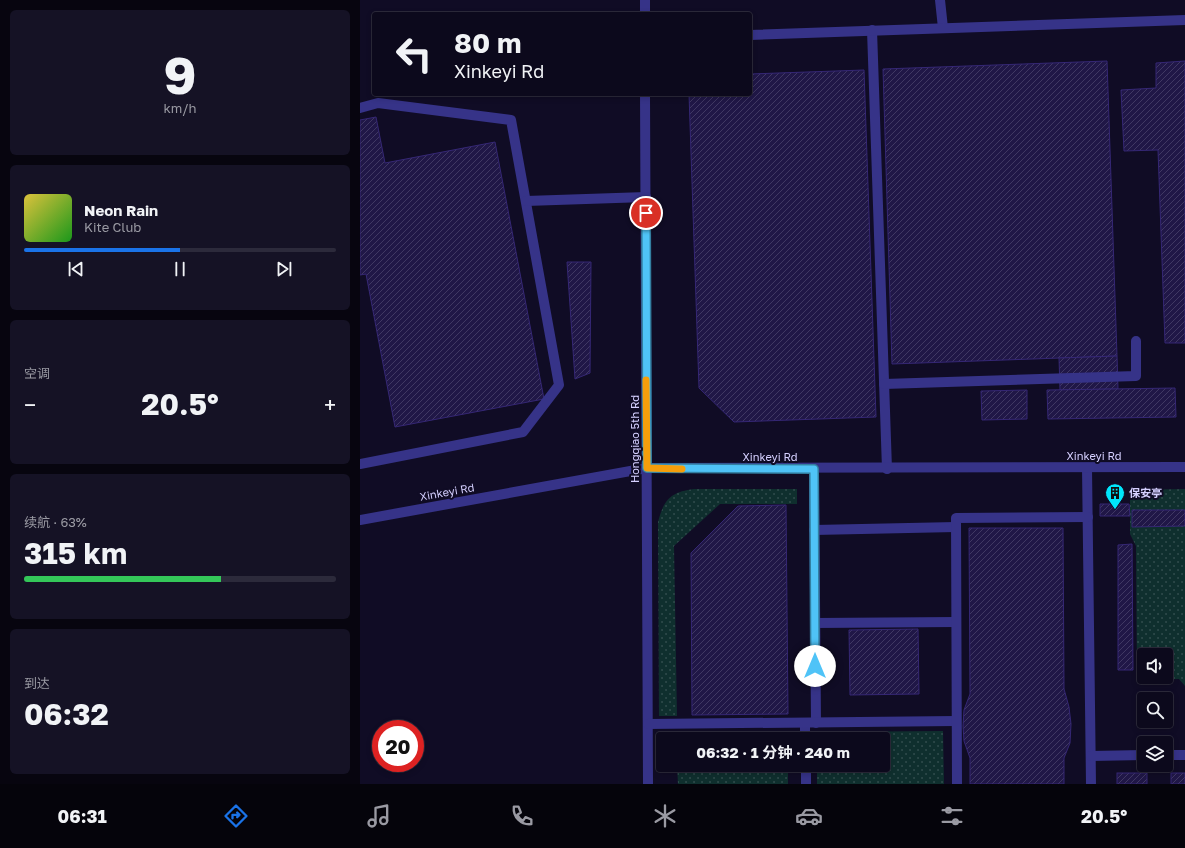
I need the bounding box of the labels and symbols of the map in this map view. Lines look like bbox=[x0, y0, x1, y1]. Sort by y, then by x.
pin bbox=[629, 196, 663, 230]
street label: Hongqiao 5th Rd bbox=[628, 395, 641, 483]
street label: Xinkeyi Rd bbox=[1066, 449, 1122, 462]
street label: Xinkeyi Rd bbox=[742, 450, 798, 463]
street label: Xinkeyi Rd bbox=[419, 480, 475, 503]
building icon: 保安亭 bbox=[1104, 482, 1126, 510]
place label: 保安亭 bbox=[1129, 486, 1162, 499]
position arrow bbox=[794, 645, 836, 687]
speed limit sign: 20 bbox=[372, 720, 424, 772]

